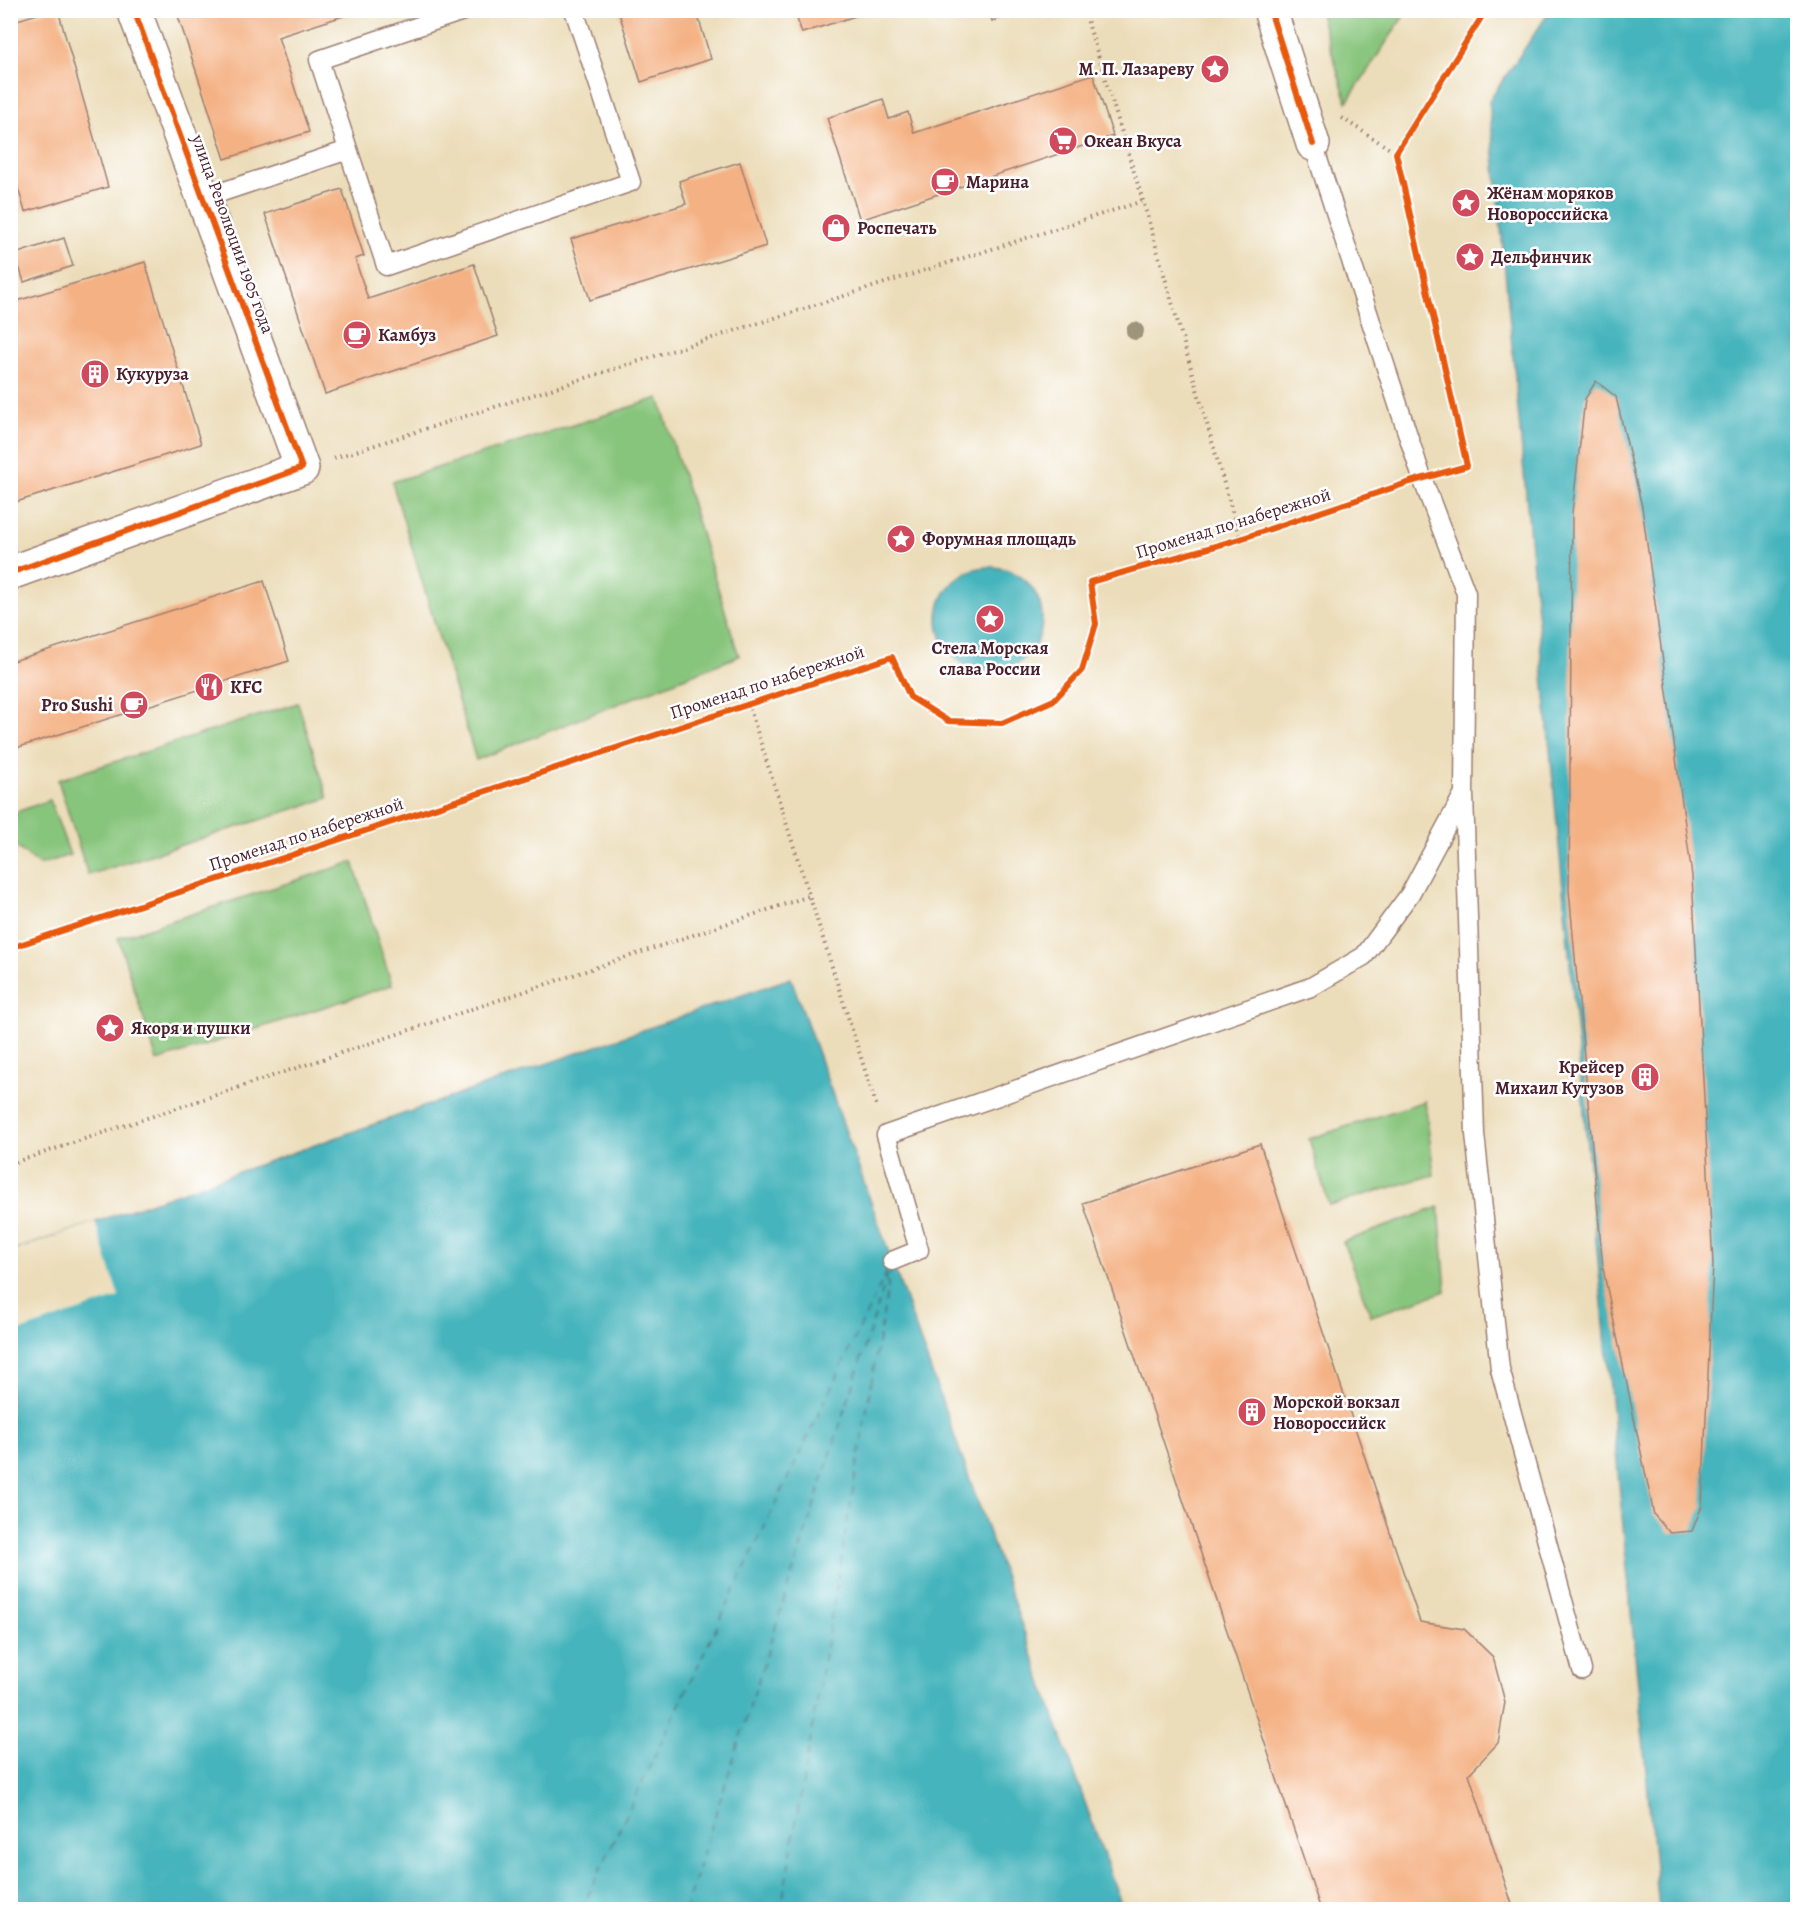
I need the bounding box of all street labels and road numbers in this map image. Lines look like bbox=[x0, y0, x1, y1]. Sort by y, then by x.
street label: улица Революции 1905 года bbox=[185, 130, 280, 338]
street label: Променад по набережной bbox=[1132, 482, 1334, 564]
street label: Променад по набережной bbox=[667, 639, 867, 725]
street label: Променад по набережной bbox=[206, 791, 406, 877]

